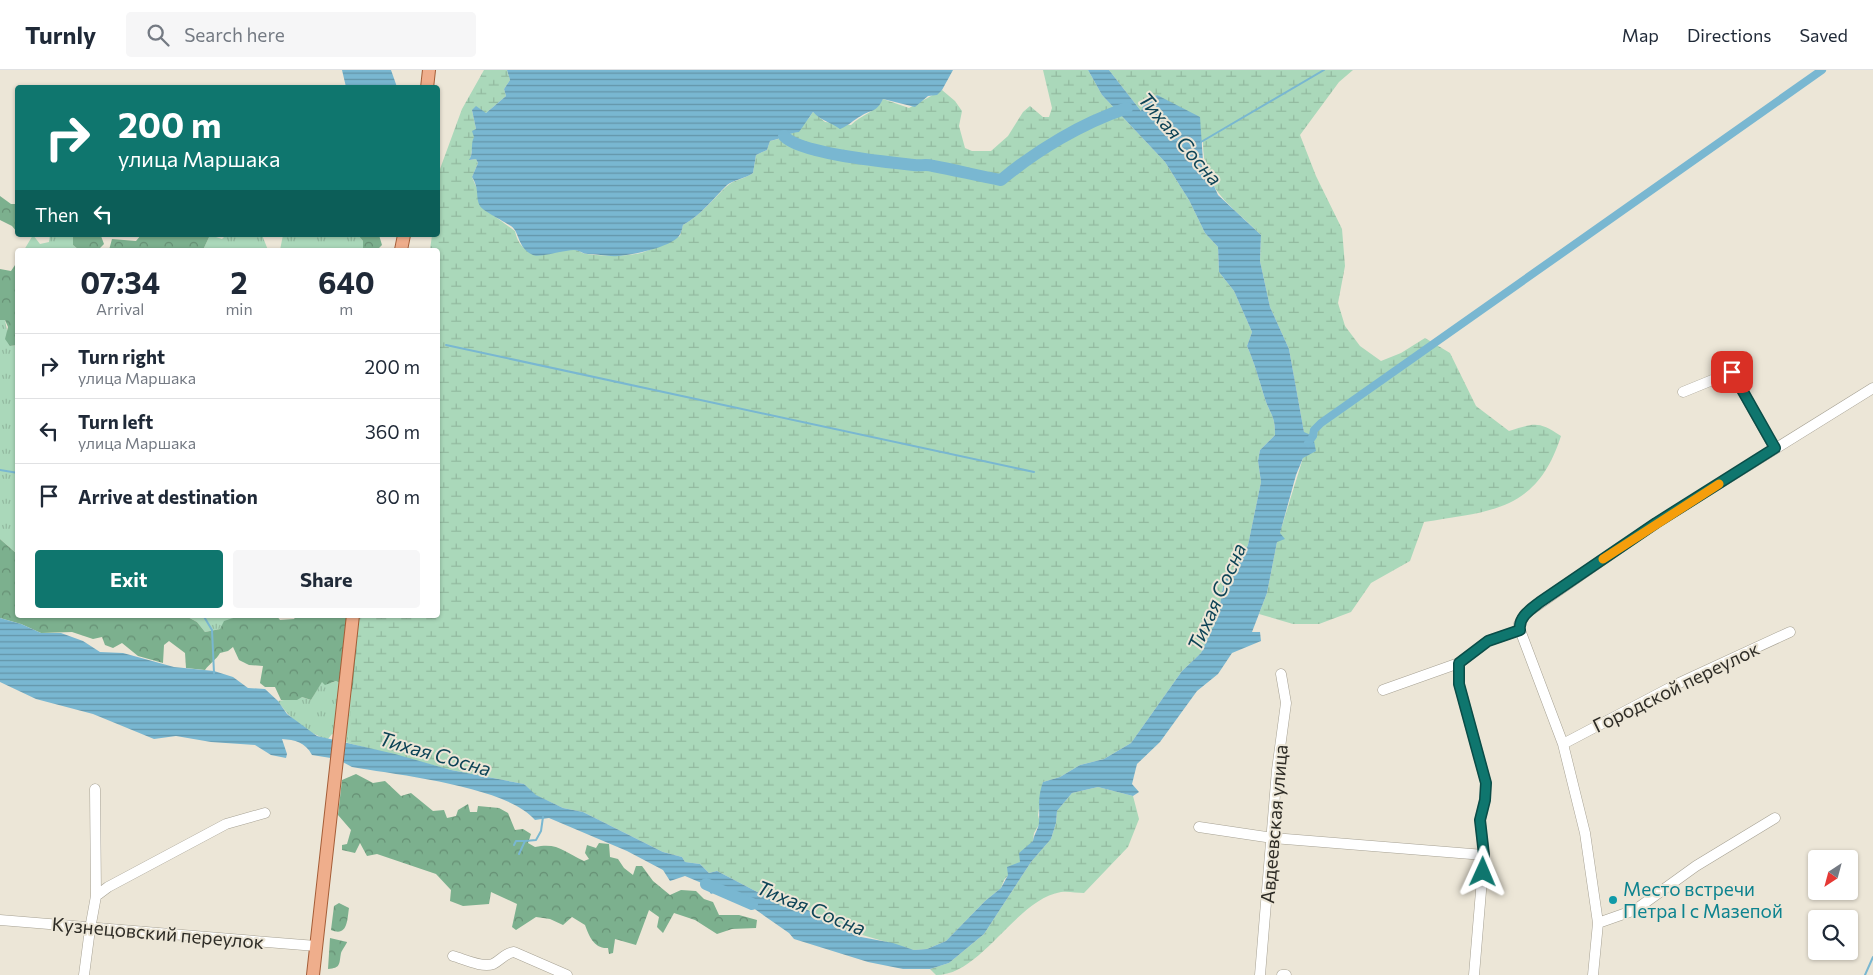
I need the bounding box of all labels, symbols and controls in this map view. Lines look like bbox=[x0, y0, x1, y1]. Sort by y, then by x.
search box bbox=[126, 12, 476, 57]
text: Turnly bbox=[25, 20, 96, 49]
icon: search bbox=[144, 21, 172, 49]
text: Search here bbox=[184, 23, 285, 46]
text: Map bbox=[1622, 24, 1659, 46]
text: Directions bbox=[1687, 24, 1771, 46]
text: Saved bbox=[1799, 24, 1848, 46]
water label: Тихая Сосна bbox=[1134, 87, 1228, 190]
text: 200 m bbox=[118, 102, 221, 145]
icon: right bbox=[35, 105, 100, 170]
text: улица Маршака bbox=[118, 145, 280, 172]
icon: left bbox=[89, 200, 117, 228]
text: Then bbox=[35, 203, 79, 226]
text: 07:34 bbox=[80, 263, 160, 300]
text: 2 bbox=[230, 263, 248, 300]
text: 640 bbox=[318, 263, 375, 300]
text: Arrival bbox=[96, 299, 144, 318]
text: min bbox=[225, 299, 253, 318]
text: m bbox=[339, 299, 353, 318]
text: Turn right bbox=[78, 345, 165, 368]
pin bbox=[1711, 351, 1753, 393]
icon: right bbox=[35, 352, 63, 380]
text: 200 m bbox=[365, 355, 420, 378]
icon: arrive bbox=[1718, 358, 1746, 386]
text: улица Маршака bbox=[78, 368, 196, 387]
text: Turn left bbox=[78, 410, 153, 433]
icon: left bbox=[35, 417, 63, 445]
text: 360 m bbox=[365, 420, 420, 443]
text: улица Маршака bbox=[78, 433, 196, 452]
icon: arrive bbox=[35, 482, 63, 510]
text: Arrive at destination bbox=[78, 485, 258, 508]
text: 80 m bbox=[376, 485, 420, 508]
water label: Тихая Сосна bbox=[1182, 539, 1250, 654]
button: Exit bbox=[35, 550, 223, 608]
button: Share bbox=[233, 550, 420, 608]
street label: Городской переулок bbox=[1589, 636, 1763, 737]
water label: Тихая Сосна bbox=[377, 726, 494, 780]
street label: Авдеевская улица bbox=[1255, 744, 1292, 904]
position arrow bbox=[1456, 845, 1508, 897]
north arrow bbox=[1808, 850, 1858, 900]
map controls bbox=[1808, 850, 1858, 960]
water label: Тихая Сосна bbox=[753, 874, 869, 940]
place label: Место встречи Петра I с Мазепой bbox=[1623, 877, 1783, 922]
marker: Место встречи Петра I с Мазепой bbox=[1607, 894, 1619, 906]
button: search bbox=[1808, 910, 1858, 960]
street label: Кузнецовский переулок bbox=[51, 912, 265, 953]

